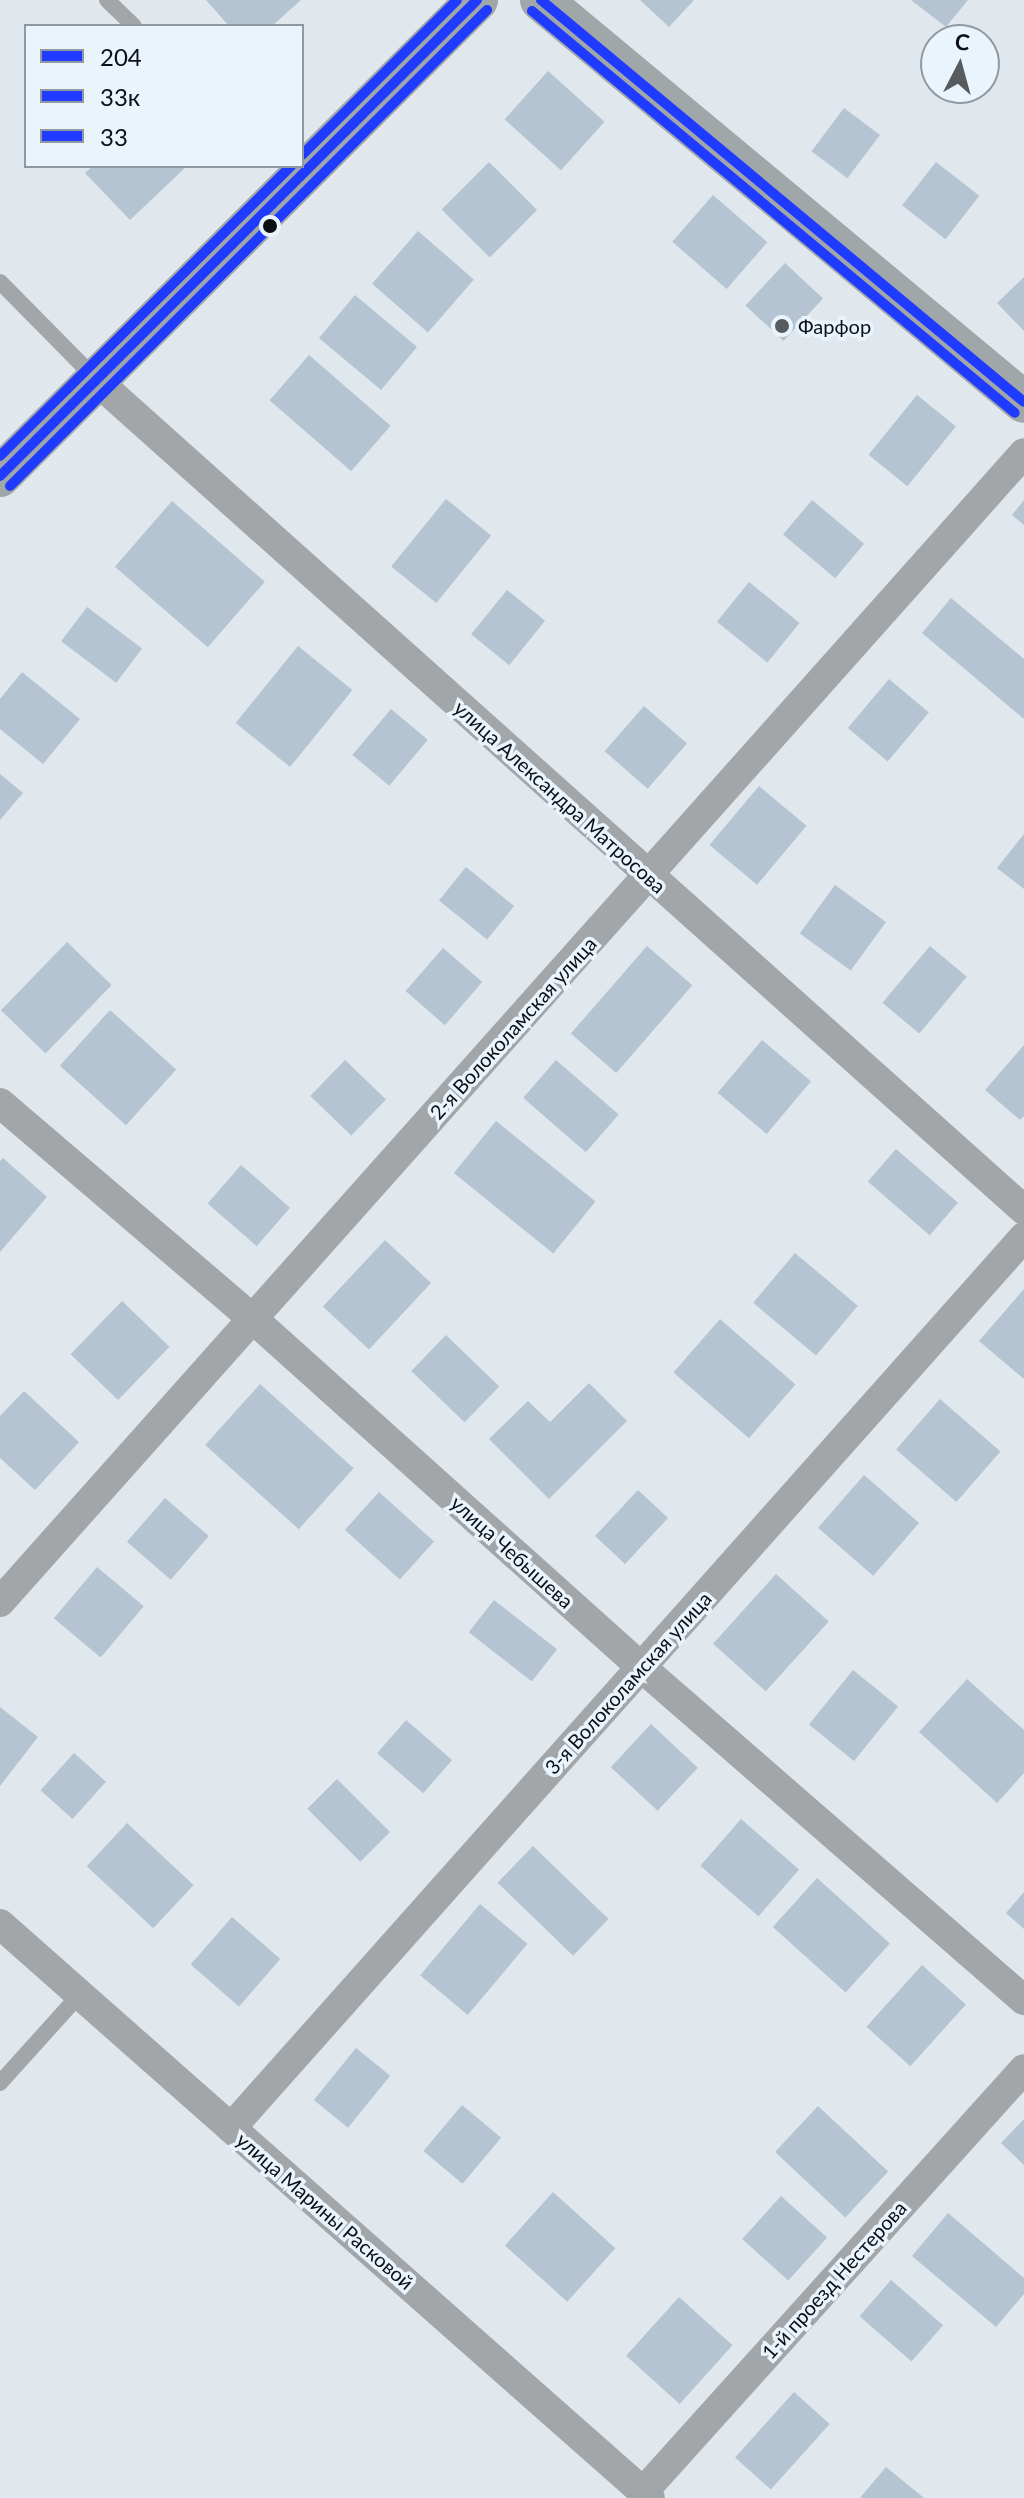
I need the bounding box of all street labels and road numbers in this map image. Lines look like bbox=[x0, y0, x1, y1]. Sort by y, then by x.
street label: улица Александра Матросова bbox=[449, 696, 671, 898]
street label: 2-я Волоколамская улица bbox=[425, 932, 601, 1124]
street label: улица Чебышева bbox=[446, 1491, 578, 1613]
street label: 3-я Волоколамская улица bbox=[540, 1587, 716, 1779]
street label: улица Марины Расковой bbox=[232, 2128, 418, 2294]
street label: 1-й проезд Нестерова bbox=[757, 2196, 911, 2364]

